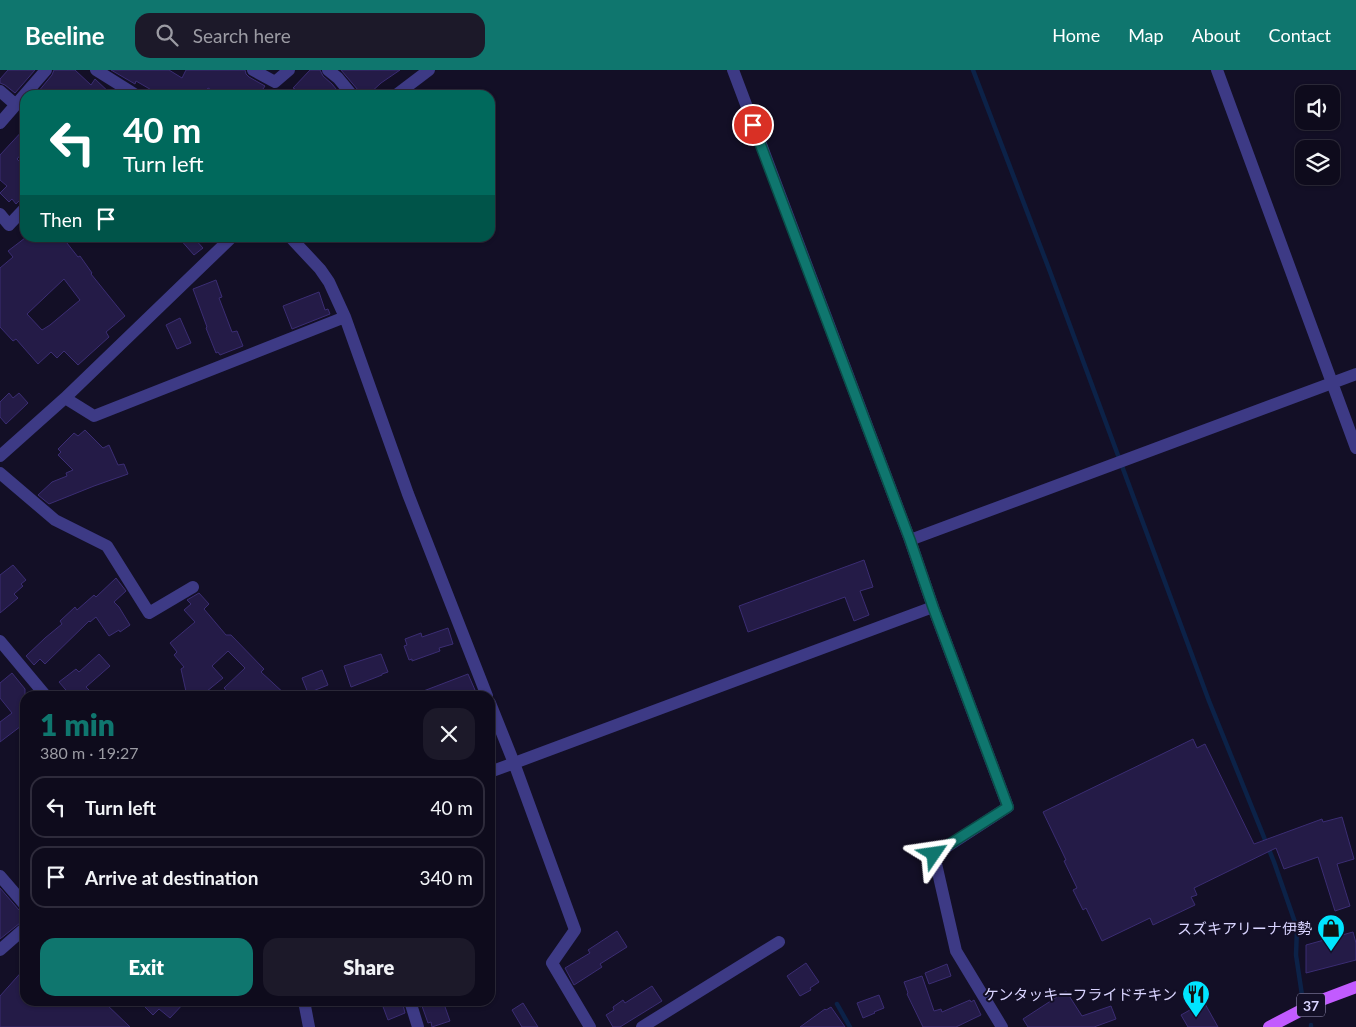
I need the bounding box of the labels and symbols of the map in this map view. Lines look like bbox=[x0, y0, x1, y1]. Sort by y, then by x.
pin bbox=[732, 104, 774, 146]
position arrow bbox=[907, 827, 959, 879]
shop icon: スズキアリーナ伊勢 bbox=[1316, 913, 1346, 952]
place label: スズキアリーナ伊勢 bbox=[1177, 919, 1312, 937]
restaurant icon: ケンタッキーフライドチキン bbox=[1181, 979, 1211, 1018]
place label: ケンタッキーフライドチキン bbox=[984, 985, 1177, 1003]
road number: 37 bbox=[1297, 994, 1325, 1016]

